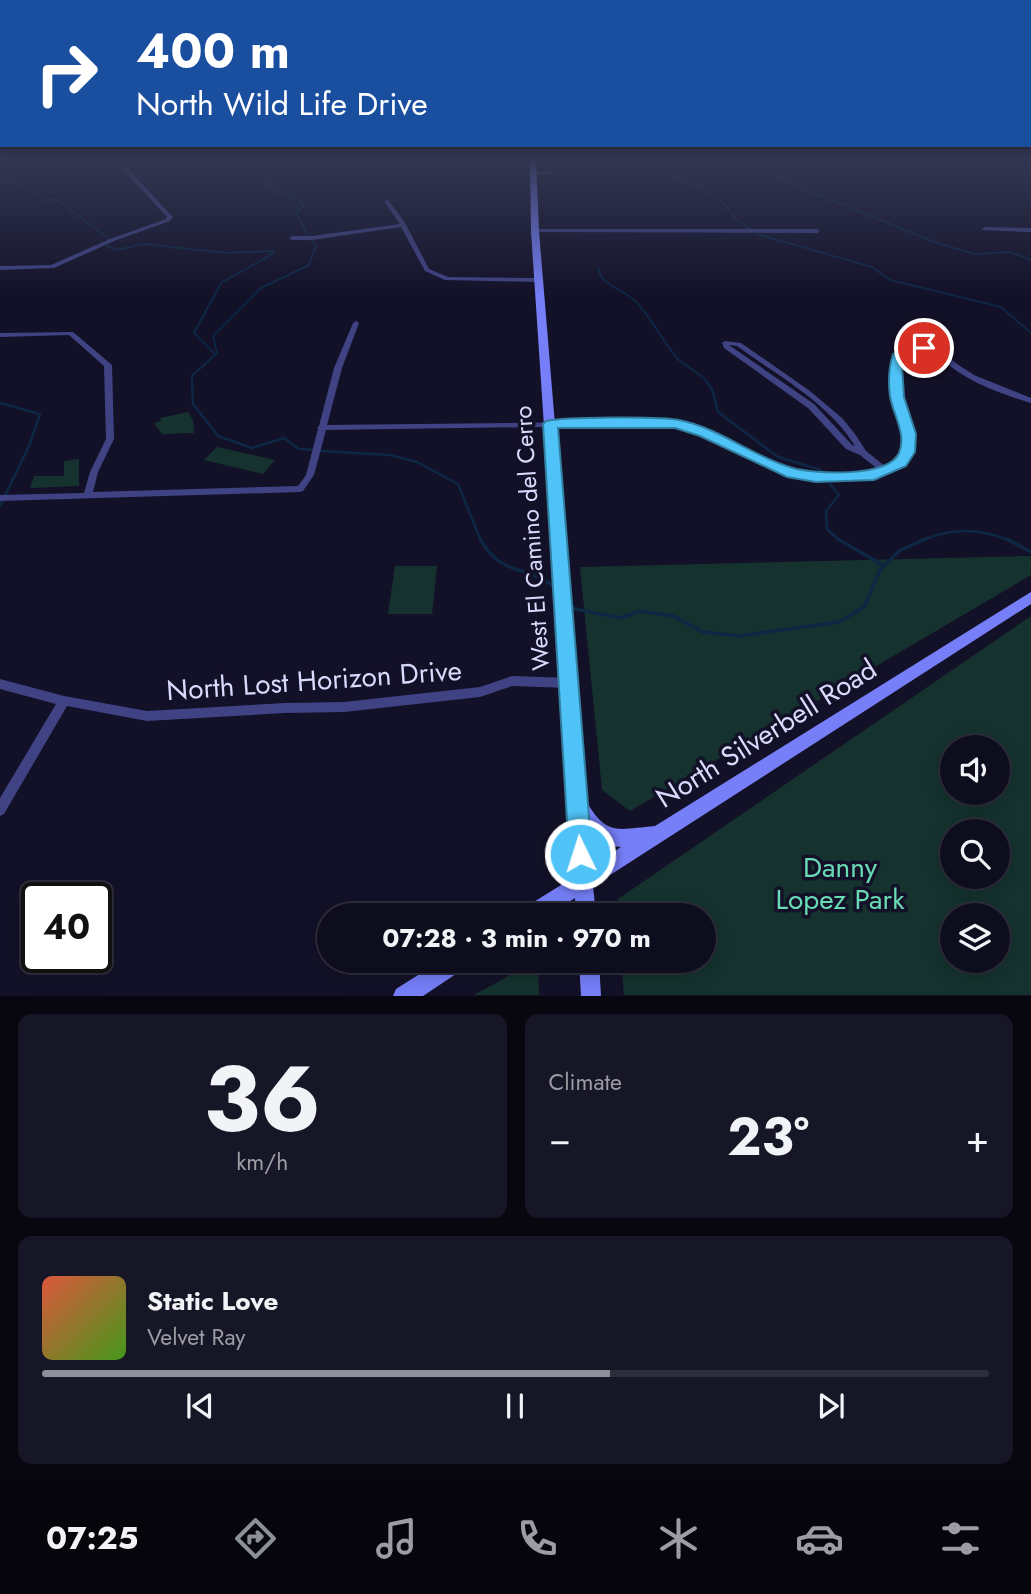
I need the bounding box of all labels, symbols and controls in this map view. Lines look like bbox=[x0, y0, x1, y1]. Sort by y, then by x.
text: 400 m bbox=[136, 16, 290, 86]
icon: right bbox=[21, 28, 112, 119]
text: North Wild Life Drive bbox=[136, 81, 428, 127]
pin bbox=[894, 318, 954, 378]
icon: arrive bbox=[905, 329, 943, 367]
street label: West El Camino del Cerro bbox=[505, 404, 558, 672]
street label: North Silverbell Road bbox=[648, 649, 885, 818]
street label: North Lost Horizon Drive bbox=[165, 650, 463, 711]
map controls bbox=[940, 735, 1010, 973]
button: sound bbox=[940, 735, 1010, 805]
position arrow bbox=[543, 817, 617, 891]
button: search bbox=[940, 819, 1010, 889]
park label: Danny Lopez Park bbox=[775, 847, 905, 920]
speed limit sign: 40 bbox=[21, 882, 112, 973]
button: layers bbox=[940, 903, 1010, 973]
text: 07:28 · 3 min · 970 m bbox=[382, 919, 651, 957]
text: 36 bbox=[204, 1034, 321, 1165]
text: Climate bbox=[549, 1065, 622, 1099]
text: 23° bbox=[727, 1099, 809, 1175]
text: − bbox=[549, 1111, 571, 1166]
text: + bbox=[966, 1111, 989, 1166]
text: km/h bbox=[236, 1145, 288, 1179]
text: Static Love bbox=[147, 1282, 279, 1320]
text: Velvet Ray bbox=[147, 1320, 245, 1354]
icon: previous bbox=[181, 1387, 219, 1425]
icon: pause bbox=[496, 1387, 534, 1425]
icon: next bbox=[812, 1387, 850, 1425]
icon: directions bbox=[231, 1514, 280, 1563]
icon: music bbox=[372, 1514, 421, 1563]
icon: phone bbox=[513, 1514, 562, 1563]
icon: climate bbox=[654, 1514, 703, 1563]
icon: car bbox=[795, 1514, 844, 1563]
icon: filters bbox=[936, 1514, 985, 1563]
text: 07:25 bbox=[46, 1515, 138, 1561]

